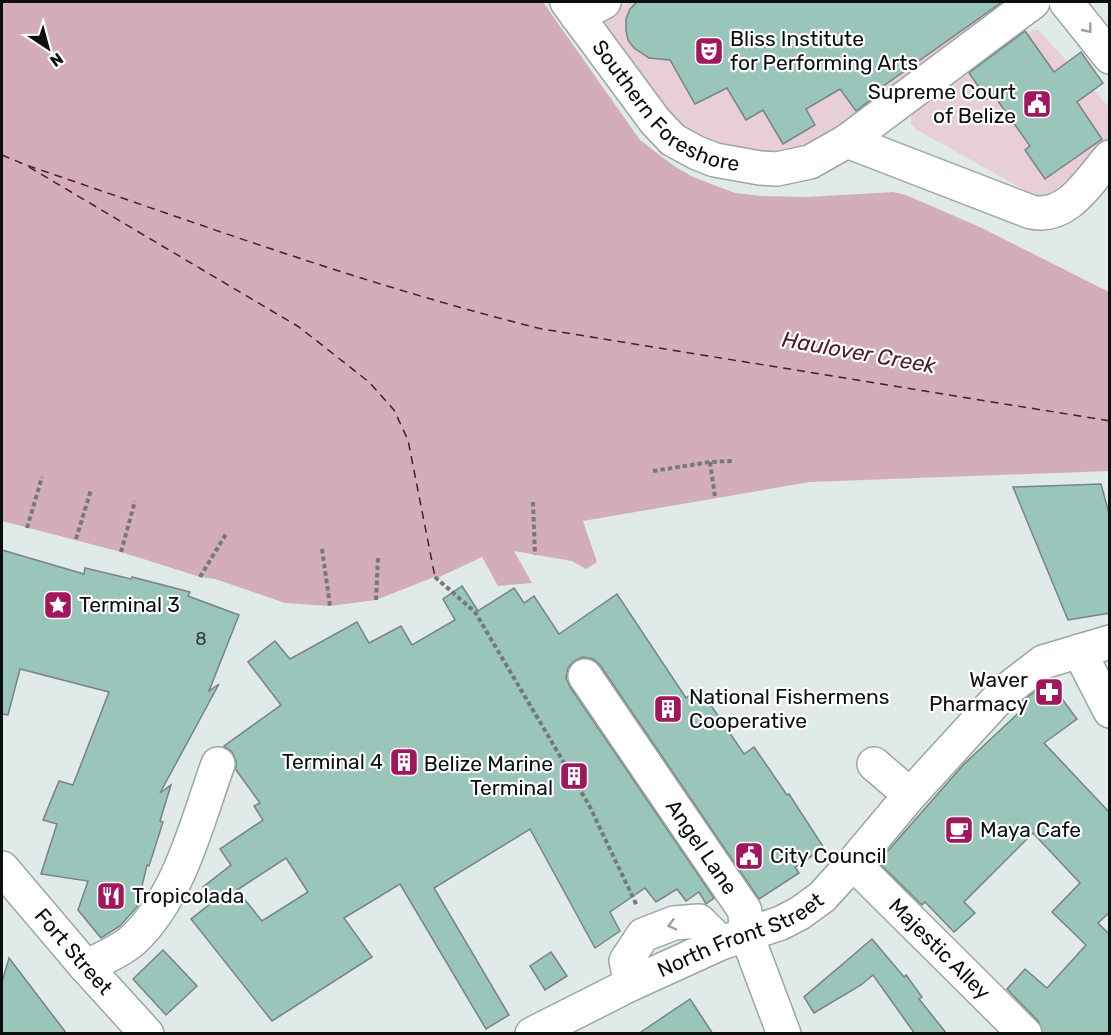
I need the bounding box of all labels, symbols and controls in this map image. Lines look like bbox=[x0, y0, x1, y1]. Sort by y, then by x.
north arrow bbox=[18, 18, 78, 78]
one-way arrow bbox=[1080, 22, 1091, 33]
place label: Bliss Institute for Performing Arts bbox=[730, 26, 918, 75]
street label: Southern Foreshore bbox=[587, 35, 742, 176]
theatre icon: Bliss Institute for Performing Arts bbox=[693, 35, 725, 67]
text: N bbox=[46, 49, 67, 71]
place label: Supreme Court of Belize bbox=[868, 79, 1016, 128]
public building icon: Supreme Court of Belize bbox=[1021, 88, 1053, 120]
water label: Haulover Creek bbox=[780, 326, 938, 379]
place icon: Terminal 3 bbox=[42, 589, 74, 621]
place label: Terminal 3 bbox=[79, 592, 180, 617]
house number: 8 bbox=[195, 628, 207, 650]
place label: Waver Pharmacy bbox=[929, 667, 1028, 716]
pharmacy icon: Waver Pharmacy bbox=[1033, 676, 1065, 708]
place label: National Fishermens Cooperative bbox=[689, 684, 889, 733]
building icon: National Fishermens Cooperative bbox=[652, 693, 684, 725]
building icon: Terminal 4 bbox=[388, 746, 420, 778]
place label: Terminal 4 bbox=[282, 749, 383, 774]
place label: Belize Marine Terminal bbox=[424, 751, 553, 800]
building icon: Belize Marine Terminal bbox=[558, 760, 590, 792]
street label: Angel Lane bbox=[661, 795, 743, 899]
cafe icon: Maya Cafe bbox=[943, 814, 975, 846]
place label: Maya Cafe bbox=[980, 817, 1081, 842]
public building icon: City Council bbox=[733, 840, 765, 872]
place label: City Council bbox=[770, 843, 887, 868]
restaurant icon: Tropicolada bbox=[95, 880, 127, 912]
place label: Tropicolada bbox=[132, 883, 244, 908]
street label: North Front Street bbox=[653, 887, 828, 982]
street label: Majestic Alley bbox=[884, 893, 996, 1005]
street label: Fort Street bbox=[30, 903, 118, 1000]
one-way arrow bbox=[667, 918, 677, 931]

